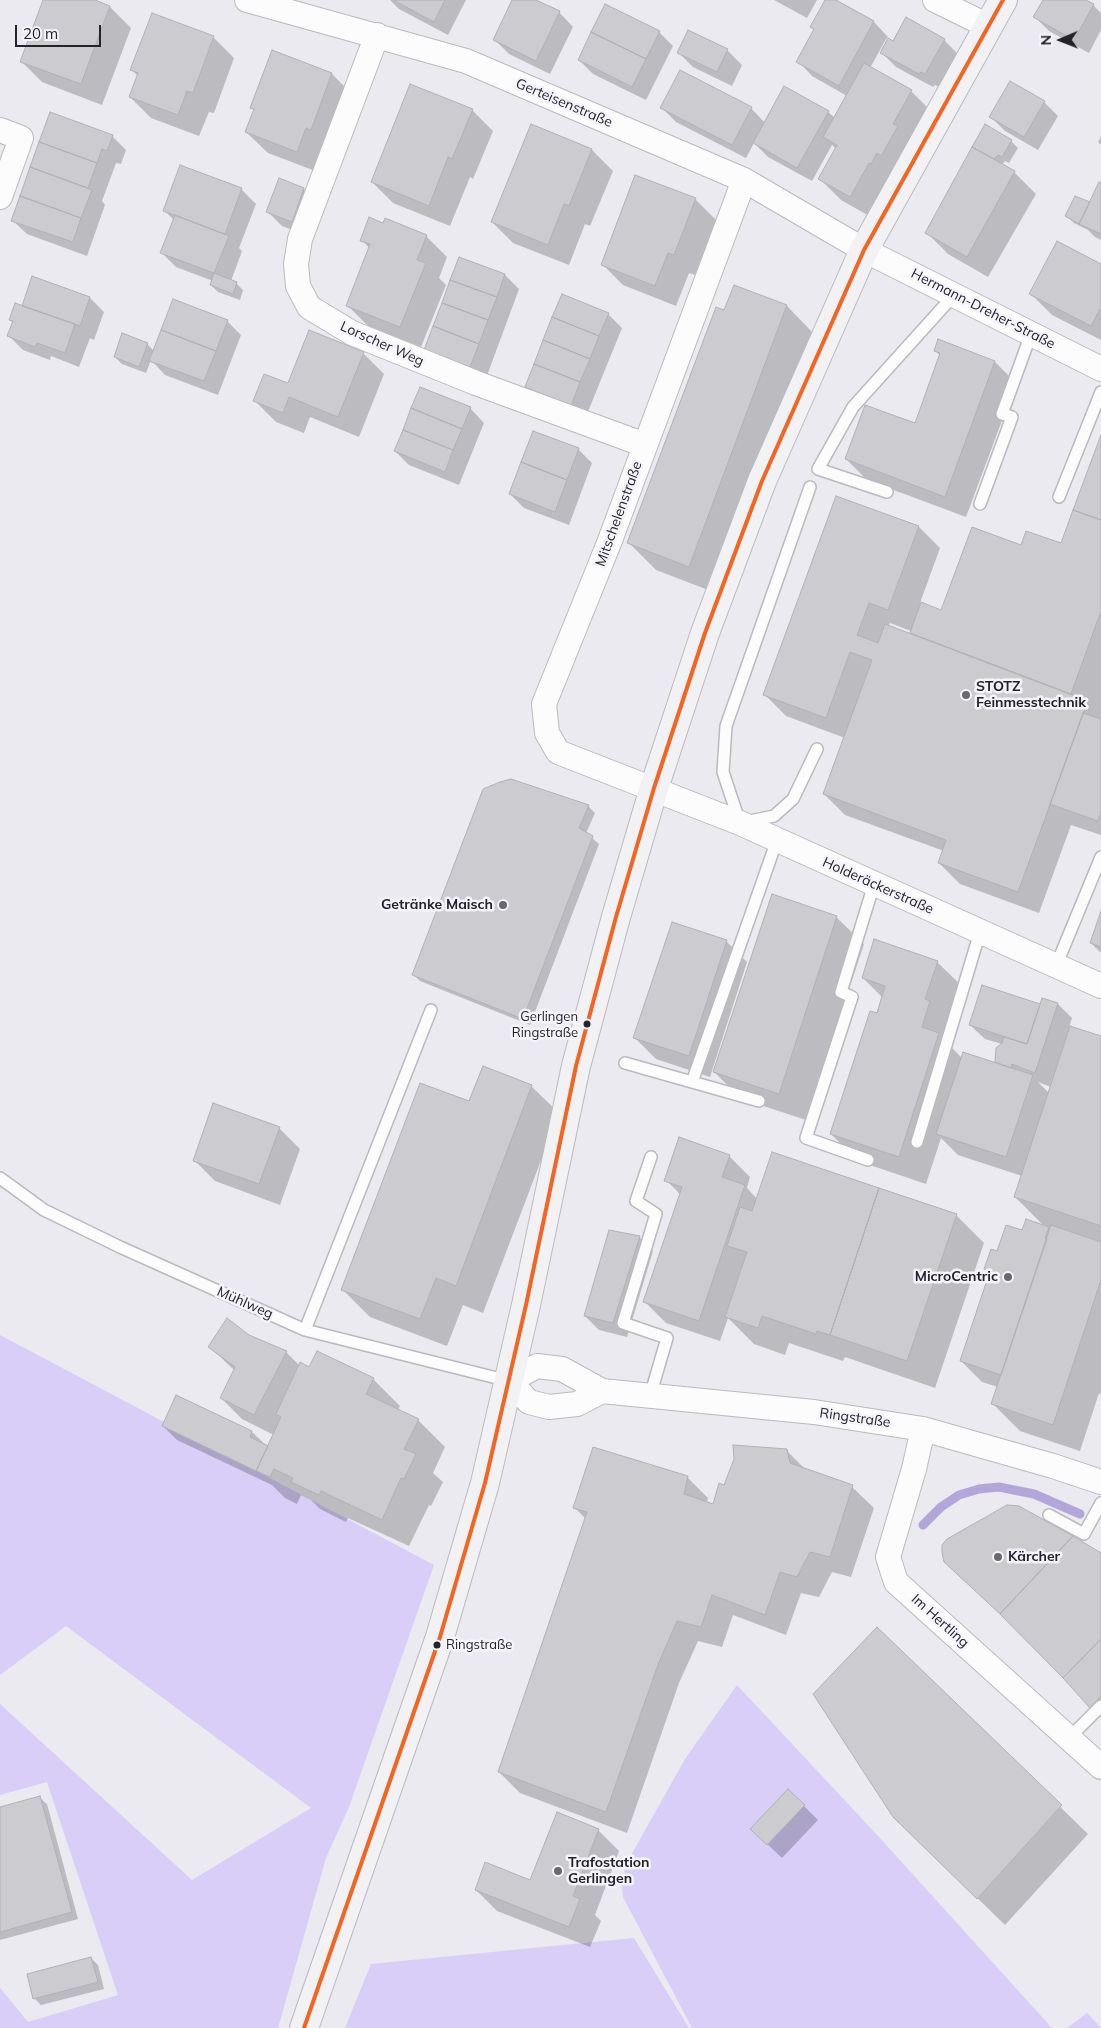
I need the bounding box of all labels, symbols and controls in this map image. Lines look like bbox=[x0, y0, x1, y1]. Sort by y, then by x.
scale bar bbox=[18, 15, 104, 47]
north arrow bbox=[1036, 15, 1086, 65]
text: 20 m bbox=[23, 24, 58, 43]
text: N bbox=[1037, 35, 1055, 46]
street label: Gerteisenstraße bbox=[513, 75, 615, 131]
street label: Hermann-Dreher-Straße bbox=[908, 265, 1058, 353]
street label: Lorscher Weg bbox=[338, 318, 426, 370]
street label: Mitschelenstraße bbox=[592, 459, 646, 569]
place label: STOTZ Feinmesstechnik bbox=[976, 679, 1086, 712]
marker: STOTZ Feinmesstechnik bbox=[960, 689, 972, 701]
street label: Holderäckerstraße bbox=[820, 854, 936, 918]
place label: Getränke Maisch bbox=[381, 897, 493, 913]
marker: Getränke Maisch bbox=[497, 899, 509, 911]
place label: Gerlingen Ringstraße bbox=[512, 1009, 578, 1040]
marker: Gerlingen Ringstraße bbox=[582, 1019, 592, 1029]
place label: MicroCentric bbox=[915, 1269, 998, 1285]
marker: MicroCentric bbox=[1002, 1271, 1014, 1283]
street label: Mühlweg bbox=[214, 1283, 276, 1323]
street label: Ringstraße bbox=[819, 1405, 891, 1431]
place label: Kärcher bbox=[1008, 1549, 1060, 1565]
marker: Kärcher bbox=[992, 1551, 1004, 1563]
street label: Im Hertling bbox=[908, 1591, 972, 1651]
place label: Ringstraße bbox=[446, 1637, 512, 1653]
marker: Ringstraße bbox=[432, 1640, 442, 1650]
place label: Trafostation Gerlingen bbox=[568, 1855, 650, 1888]
marker: Trafostation Gerlingen bbox=[552, 1865, 564, 1877]

